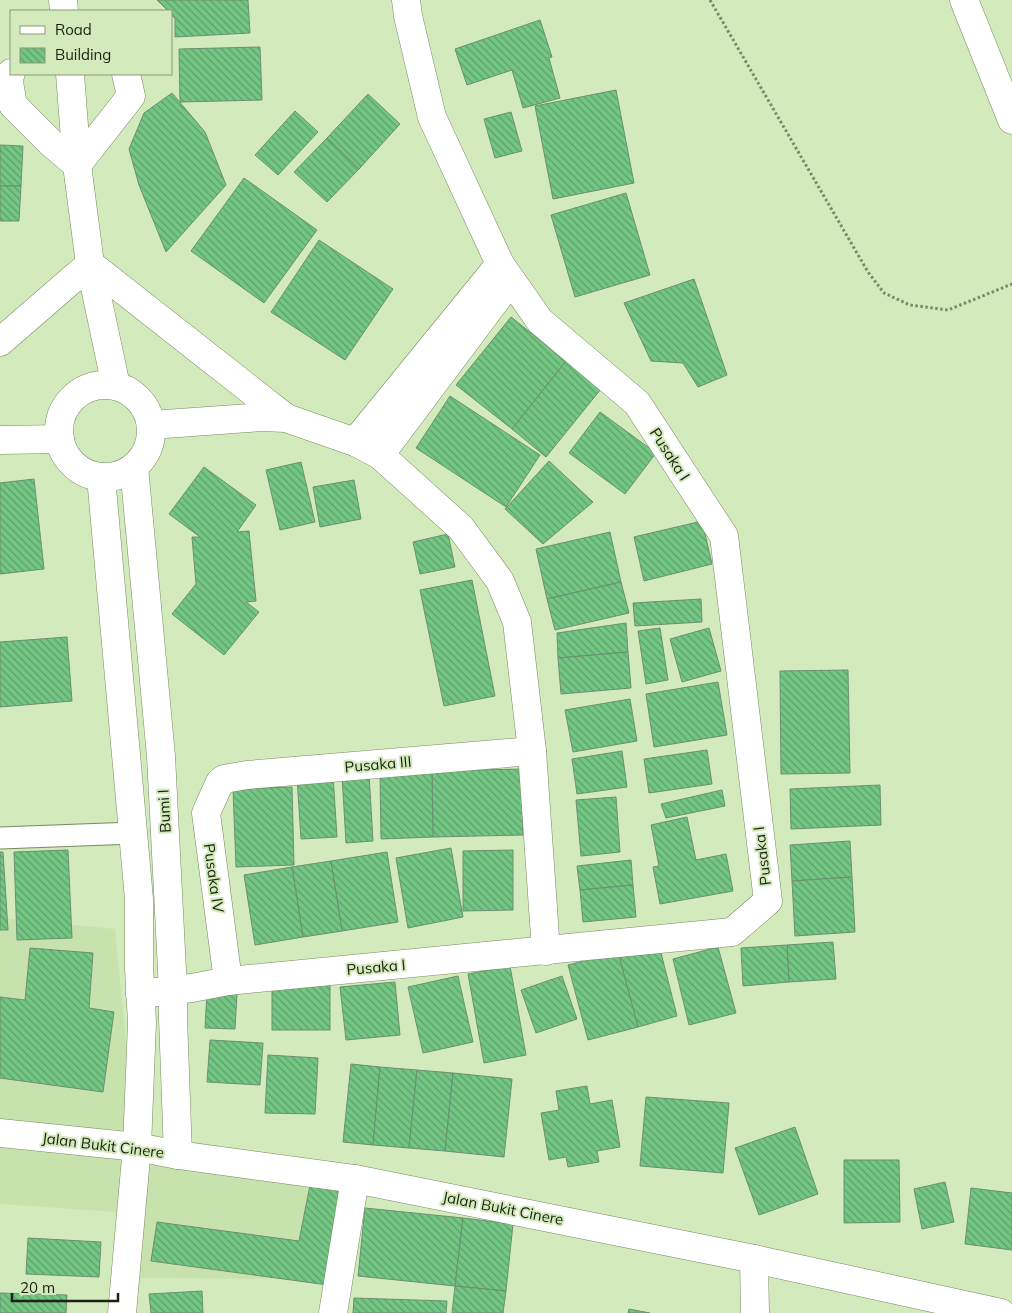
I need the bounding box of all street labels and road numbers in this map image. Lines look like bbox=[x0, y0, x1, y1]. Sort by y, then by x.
street label: Pusaka I bbox=[646, 424, 694, 484]
street label: Pusaka III bbox=[344, 752, 412, 776]
street label: Bumi I bbox=[153, 789, 175, 833]
street label: Pusaka I bbox=[749, 825, 775, 887]
street label: Pusaka IV bbox=[200, 842, 228, 914]
street label: Pusaka I bbox=[346, 955, 406, 979]
street label: Jalan Bukit Cinere bbox=[41, 1128, 165, 1162]
street label: Jalan Bukit Cinere bbox=[441, 1187, 565, 1229]

